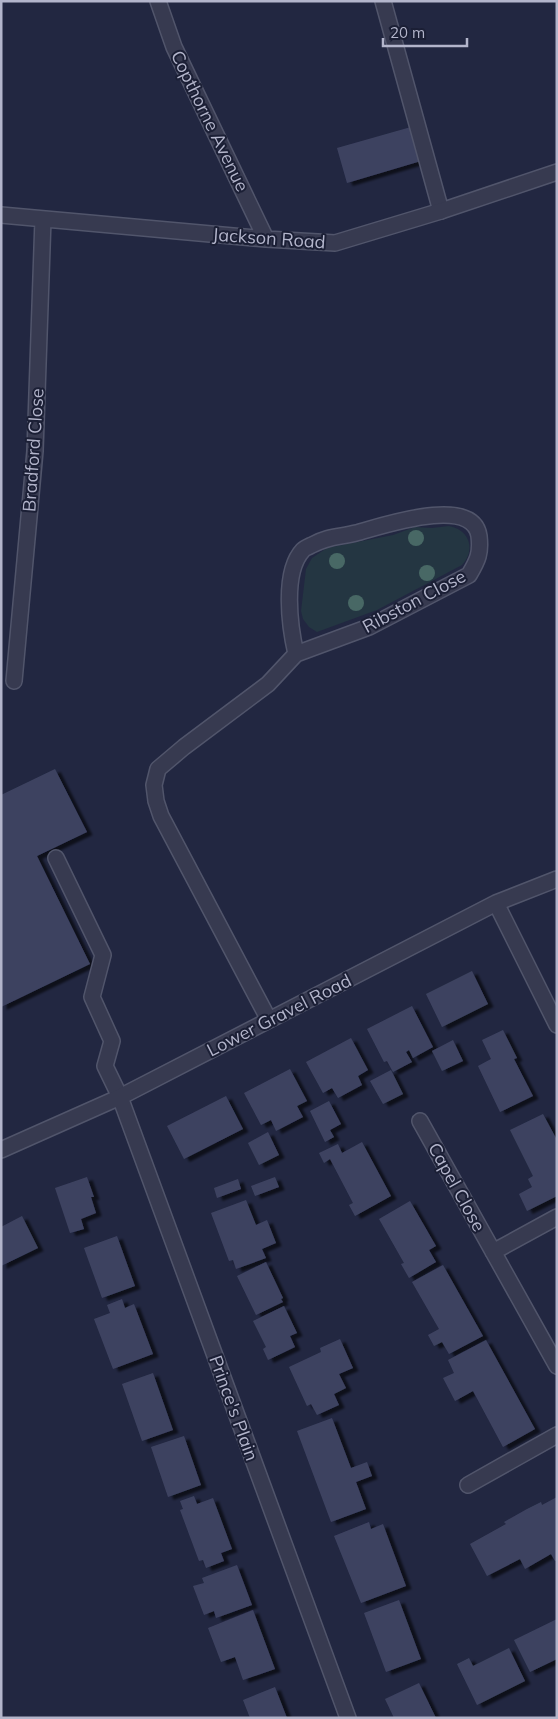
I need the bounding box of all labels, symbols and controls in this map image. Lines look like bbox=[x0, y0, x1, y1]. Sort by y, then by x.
scale bar bbox=[383, 15, 467, 47]
text: 20 m bbox=[390, 23, 425, 42]
street label: Copthorne Avenue bbox=[166, 47, 254, 195]
street label: Jackson Road bbox=[212, 223, 326, 253]
street label: Bradford Close bbox=[17, 387, 49, 513]
street label: Ribston Close bbox=[358, 564, 470, 638]
street label: Lower Gravel Road bbox=[203, 969, 355, 1061]
street label: Capel Close bbox=[423, 1139, 491, 1235]
street label: Prince's Plain bbox=[204, 1352, 264, 1464]

